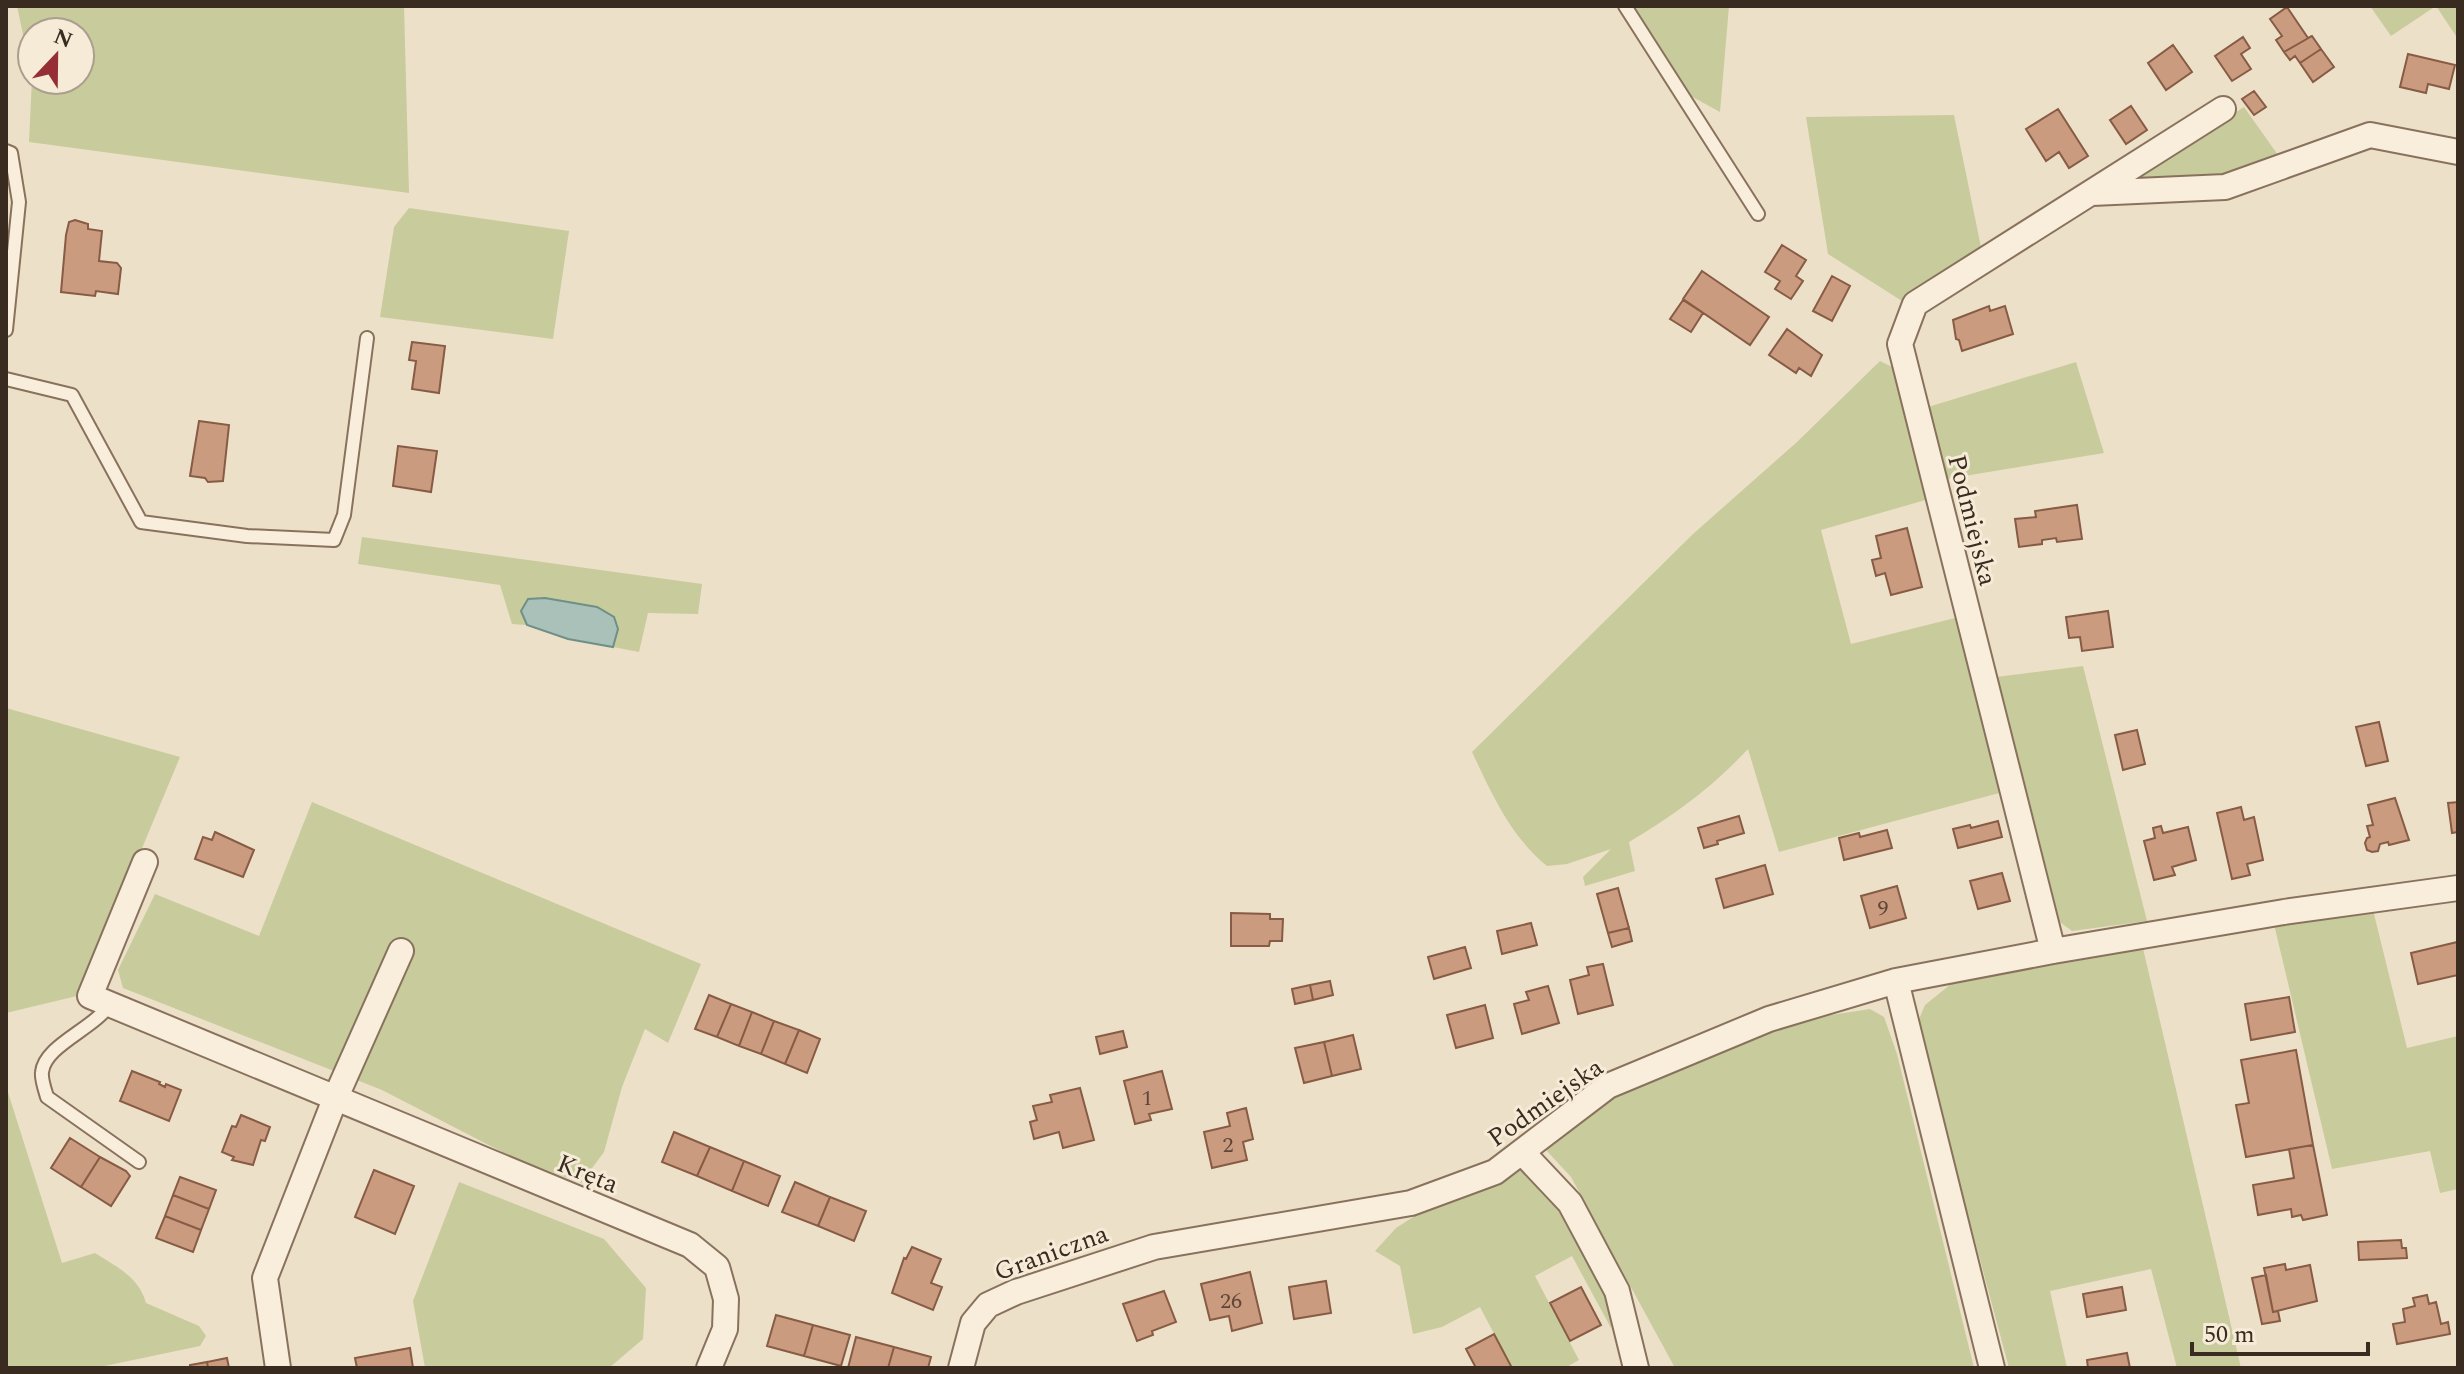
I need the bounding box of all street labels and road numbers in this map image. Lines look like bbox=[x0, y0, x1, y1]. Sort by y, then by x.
street label: Podmiejska bbox=[1936, 450, 2008, 590]
street label: Podmiejska bbox=[1479, 1048, 1612, 1158]
street label: Kręta bbox=[551, 1143, 625, 1204]
street label: Graniczna bbox=[989, 1214, 1114, 1292]

